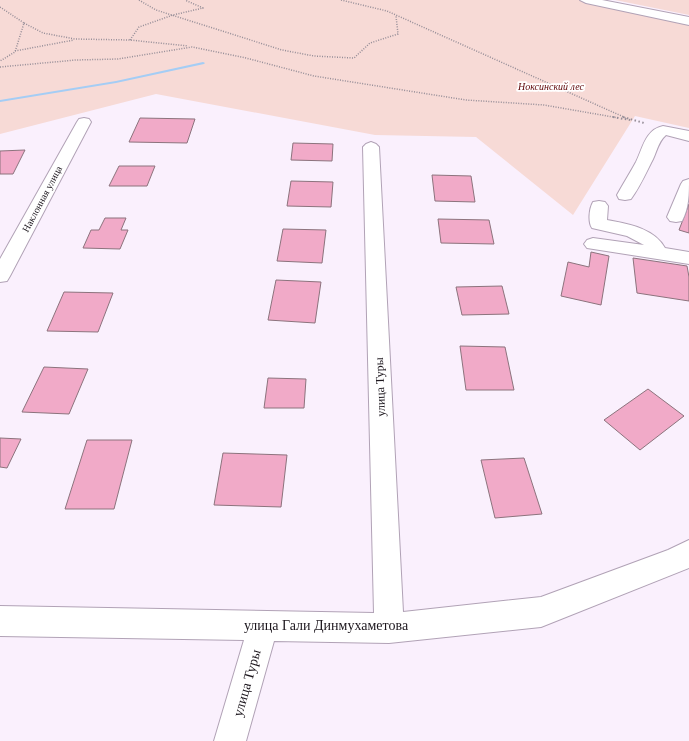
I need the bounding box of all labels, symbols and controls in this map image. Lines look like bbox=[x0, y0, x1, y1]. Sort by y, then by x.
park label: Ноксинский лес bbox=[517, 81, 585, 92]
street label: Наклонная улица bbox=[20, 164, 64, 234]
street label: улица Туры bbox=[372, 357, 388, 417]
street label: улица Гали Динмухаметова bbox=[244, 618, 409, 633]
street label: улица Туры bbox=[230, 647, 264, 718]

